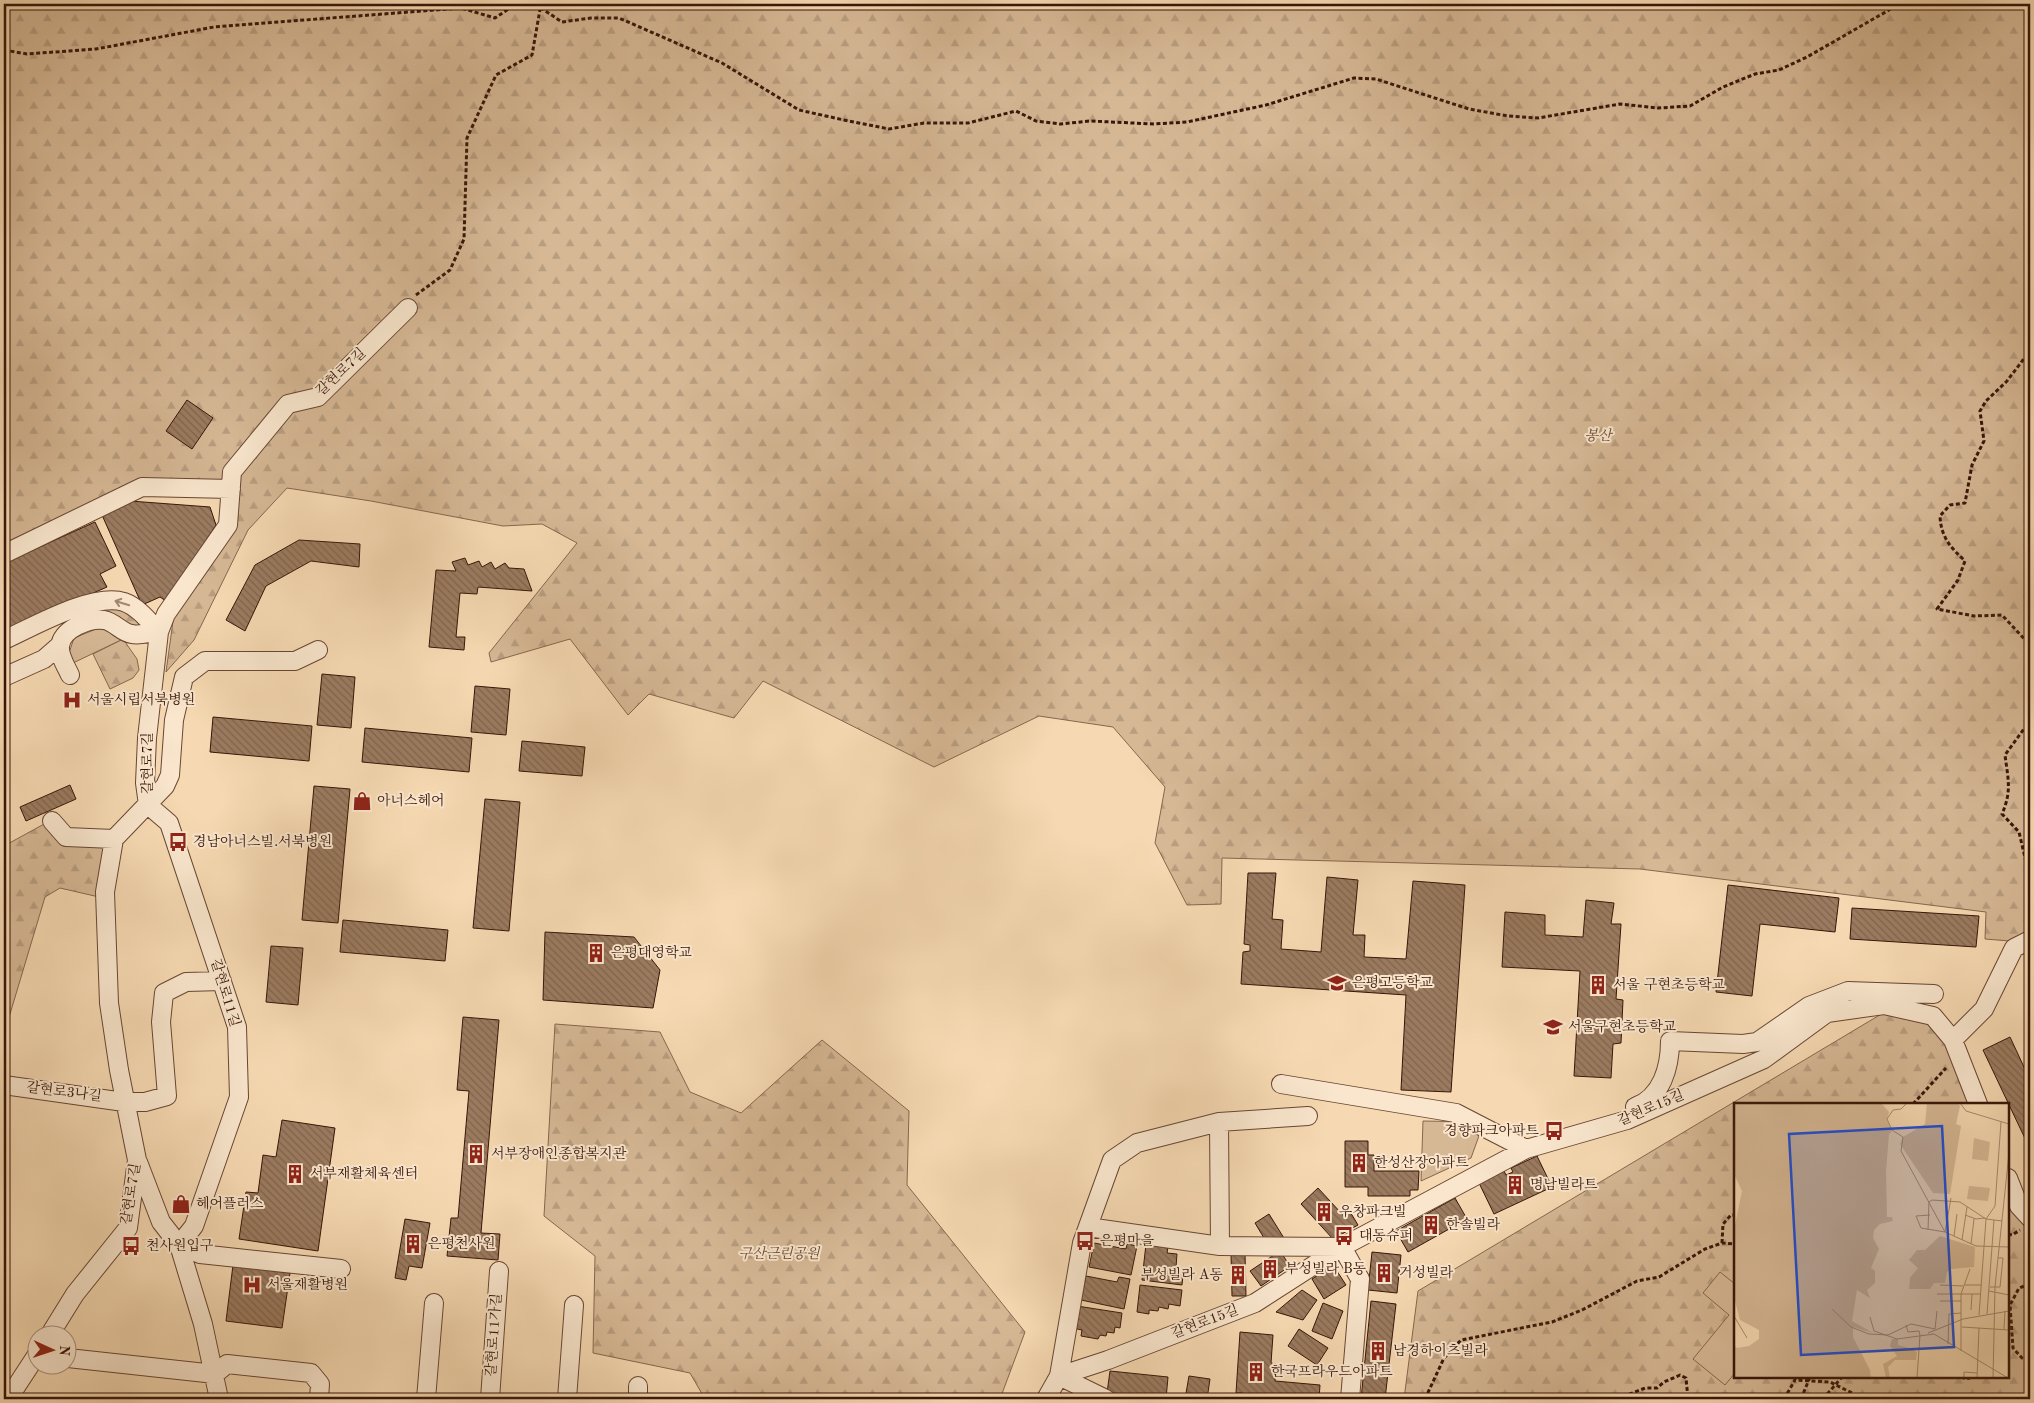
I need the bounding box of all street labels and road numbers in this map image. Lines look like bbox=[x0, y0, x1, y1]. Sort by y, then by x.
street label: 갈현로7길 bbox=[313, 345, 369, 398]
street label: 갈현로7길 bbox=[140, 732, 155, 794]
street label: 갈현로11길 bbox=[208, 957, 243, 1029]
street label: 갈현로3나길 bbox=[26, 1079, 103, 1104]
street label: 갈현로15길 bbox=[1615, 1087, 1686, 1128]
street label: 갈현로7길 bbox=[118, 1162, 143, 1226]
street label: 갈현로11가길 bbox=[483, 1293, 504, 1377]
street label: 갈현로15길 bbox=[1169, 1302, 1240, 1341]

